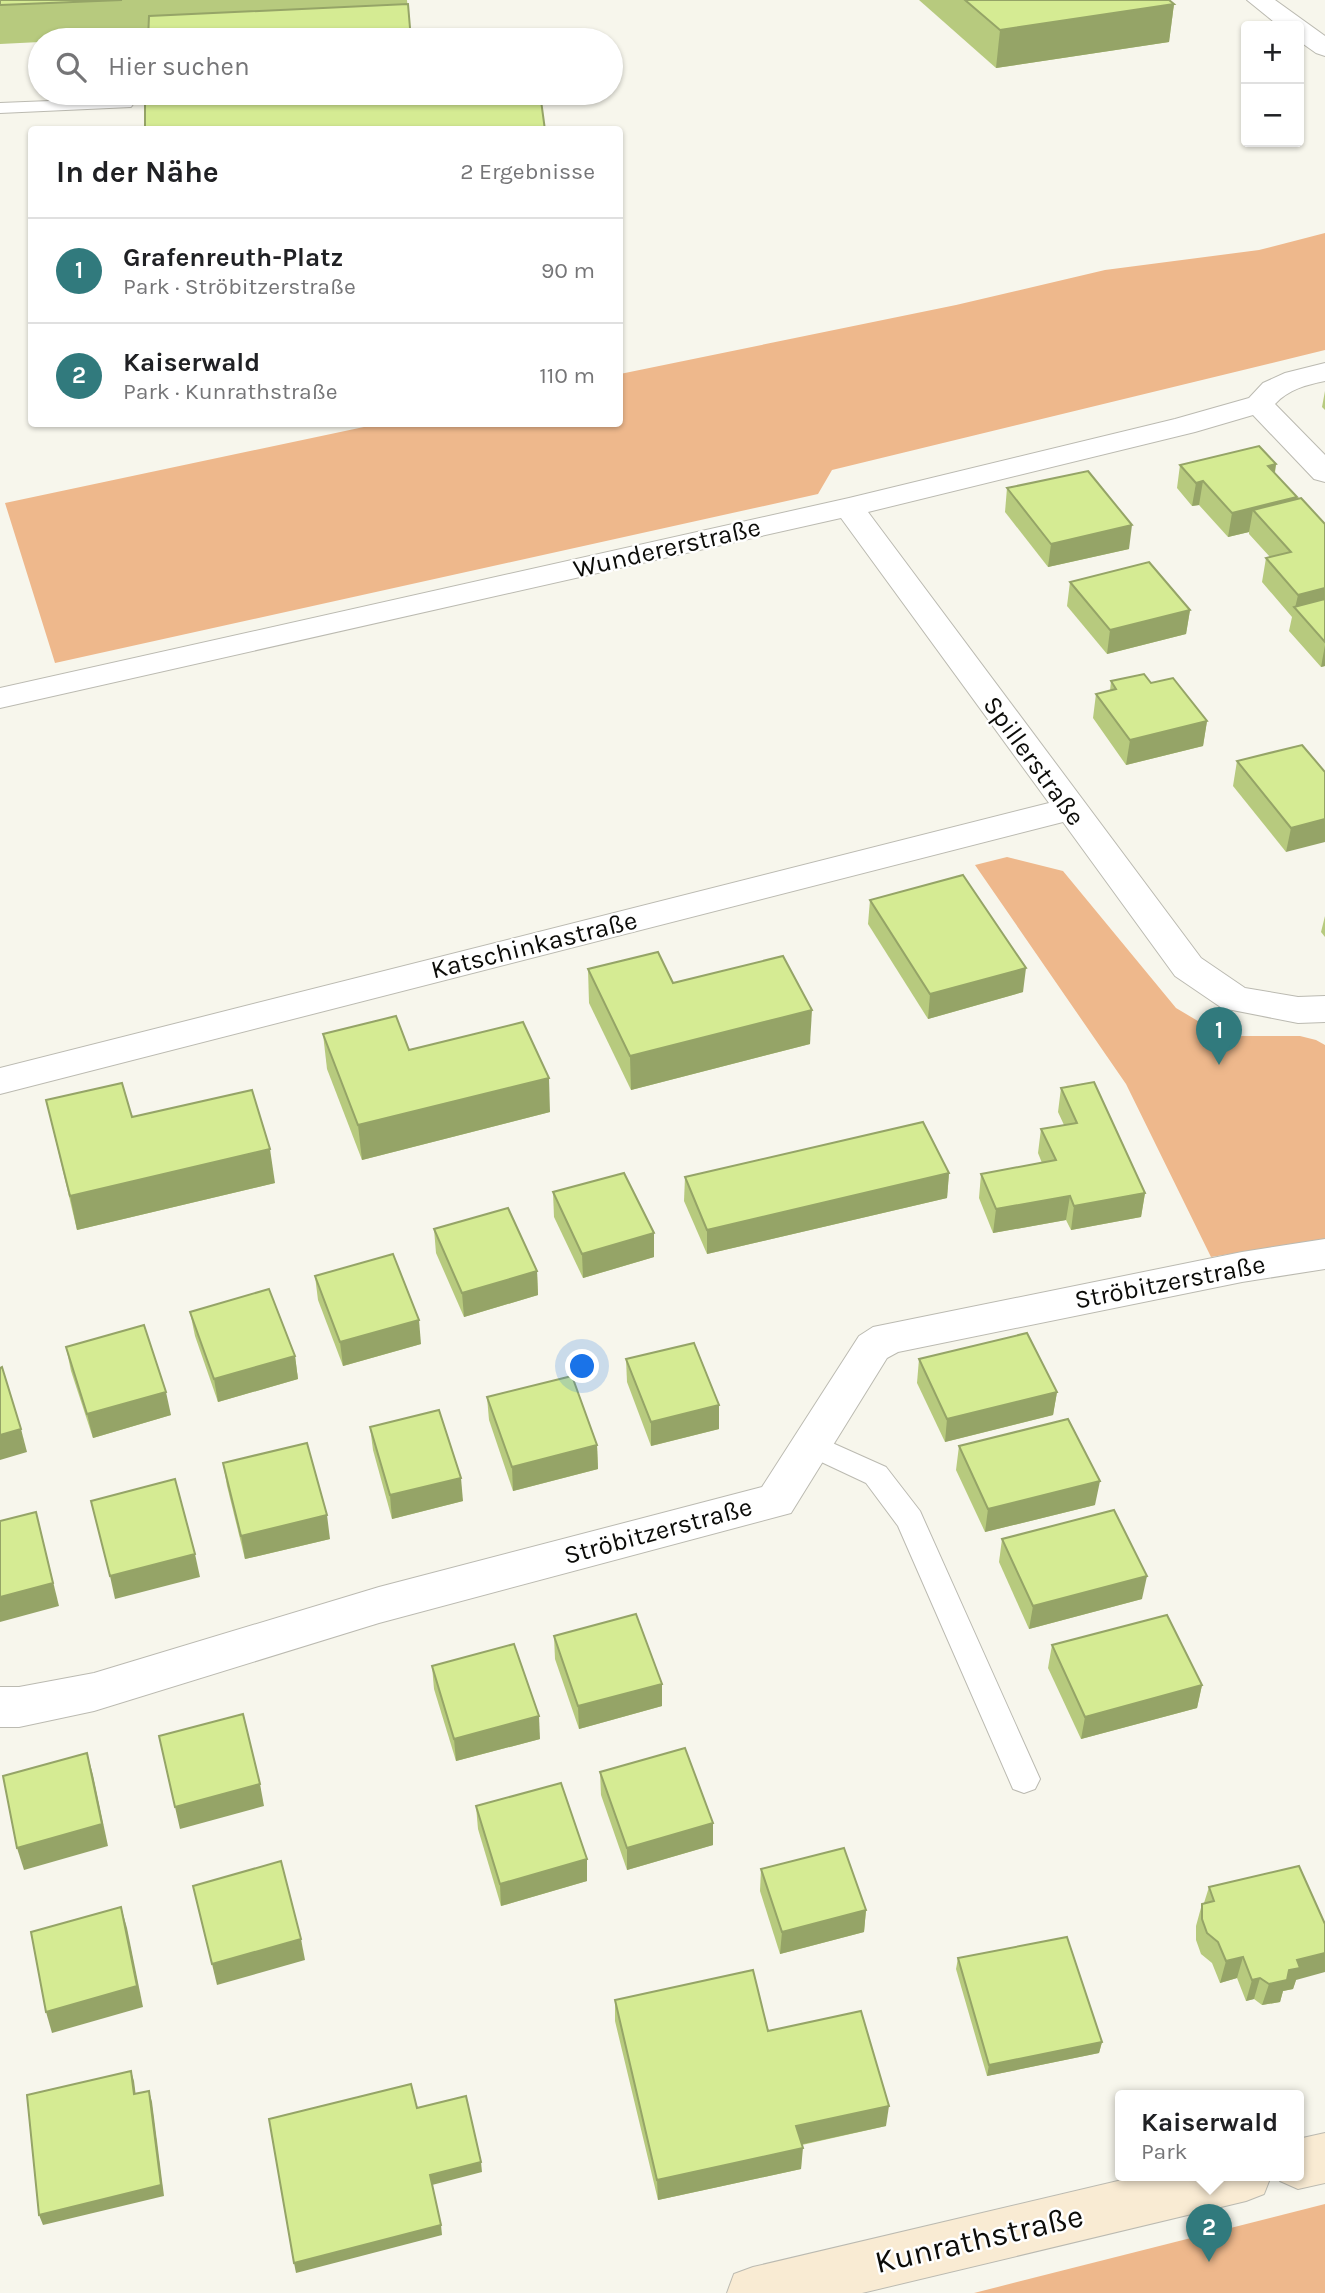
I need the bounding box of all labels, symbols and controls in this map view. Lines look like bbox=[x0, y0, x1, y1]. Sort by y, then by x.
map controls bbox=[1241, 21, 1304, 147]
button: + bbox=[1241, 21, 1304, 84]
search box bbox=[28, 28, 623, 105]
icon: search bbox=[52, 48, 90, 86]
text: Hier suchen bbox=[108, 51, 250, 82]
button: − bbox=[1241, 84, 1304, 147]
text: In der Nähe bbox=[56, 154, 219, 190]
text: 2 Ergebnisse bbox=[460, 158, 595, 185]
text: Grafenreuth-Platz bbox=[123, 242, 343, 273]
text: 1 bbox=[75, 257, 83, 284]
text: 90 m bbox=[541, 257, 595, 284]
text: Park · Ströbitzerstraße bbox=[123, 273, 356, 300]
text: Kaiserwald bbox=[123, 347, 260, 378]
text: 2 bbox=[72, 362, 86, 389]
text: 110 m bbox=[539, 362, 595, 389]
text: Park · Kunrathstraße bbox=[123, 378, 338, 405]
street label: Wundererstraße bbox=[570, 511, 764, 585]
street label: Spillerstraße bbox=[977, 690, 1091, 832]
street label: Katschinkastraße bbox=[428, 904, 640, 986]
pin: 1 bbox=[1196, 1007, 1242, 1065]
street label: Ströbitzerstraße bbox=[1072, 1248, 1268, 1316]
your location bbox=[565, 1349, 599, 1383]
street label: Ströbitzerstraße bbox=[560, 1491, 756, 1571]
popup bbox=[1115, 2090, 1304, 2181]
text: Kaiserwald bbox=[1141, 2107, 1278, 2138]
text: Park bbox=[1141, 2138, 1188, 2165]
street label: Kunrathstraße bbox=[871, 2197, 1087, 2281]
pin: 2 bbox=[1186, 2204, 1232, 2262]

